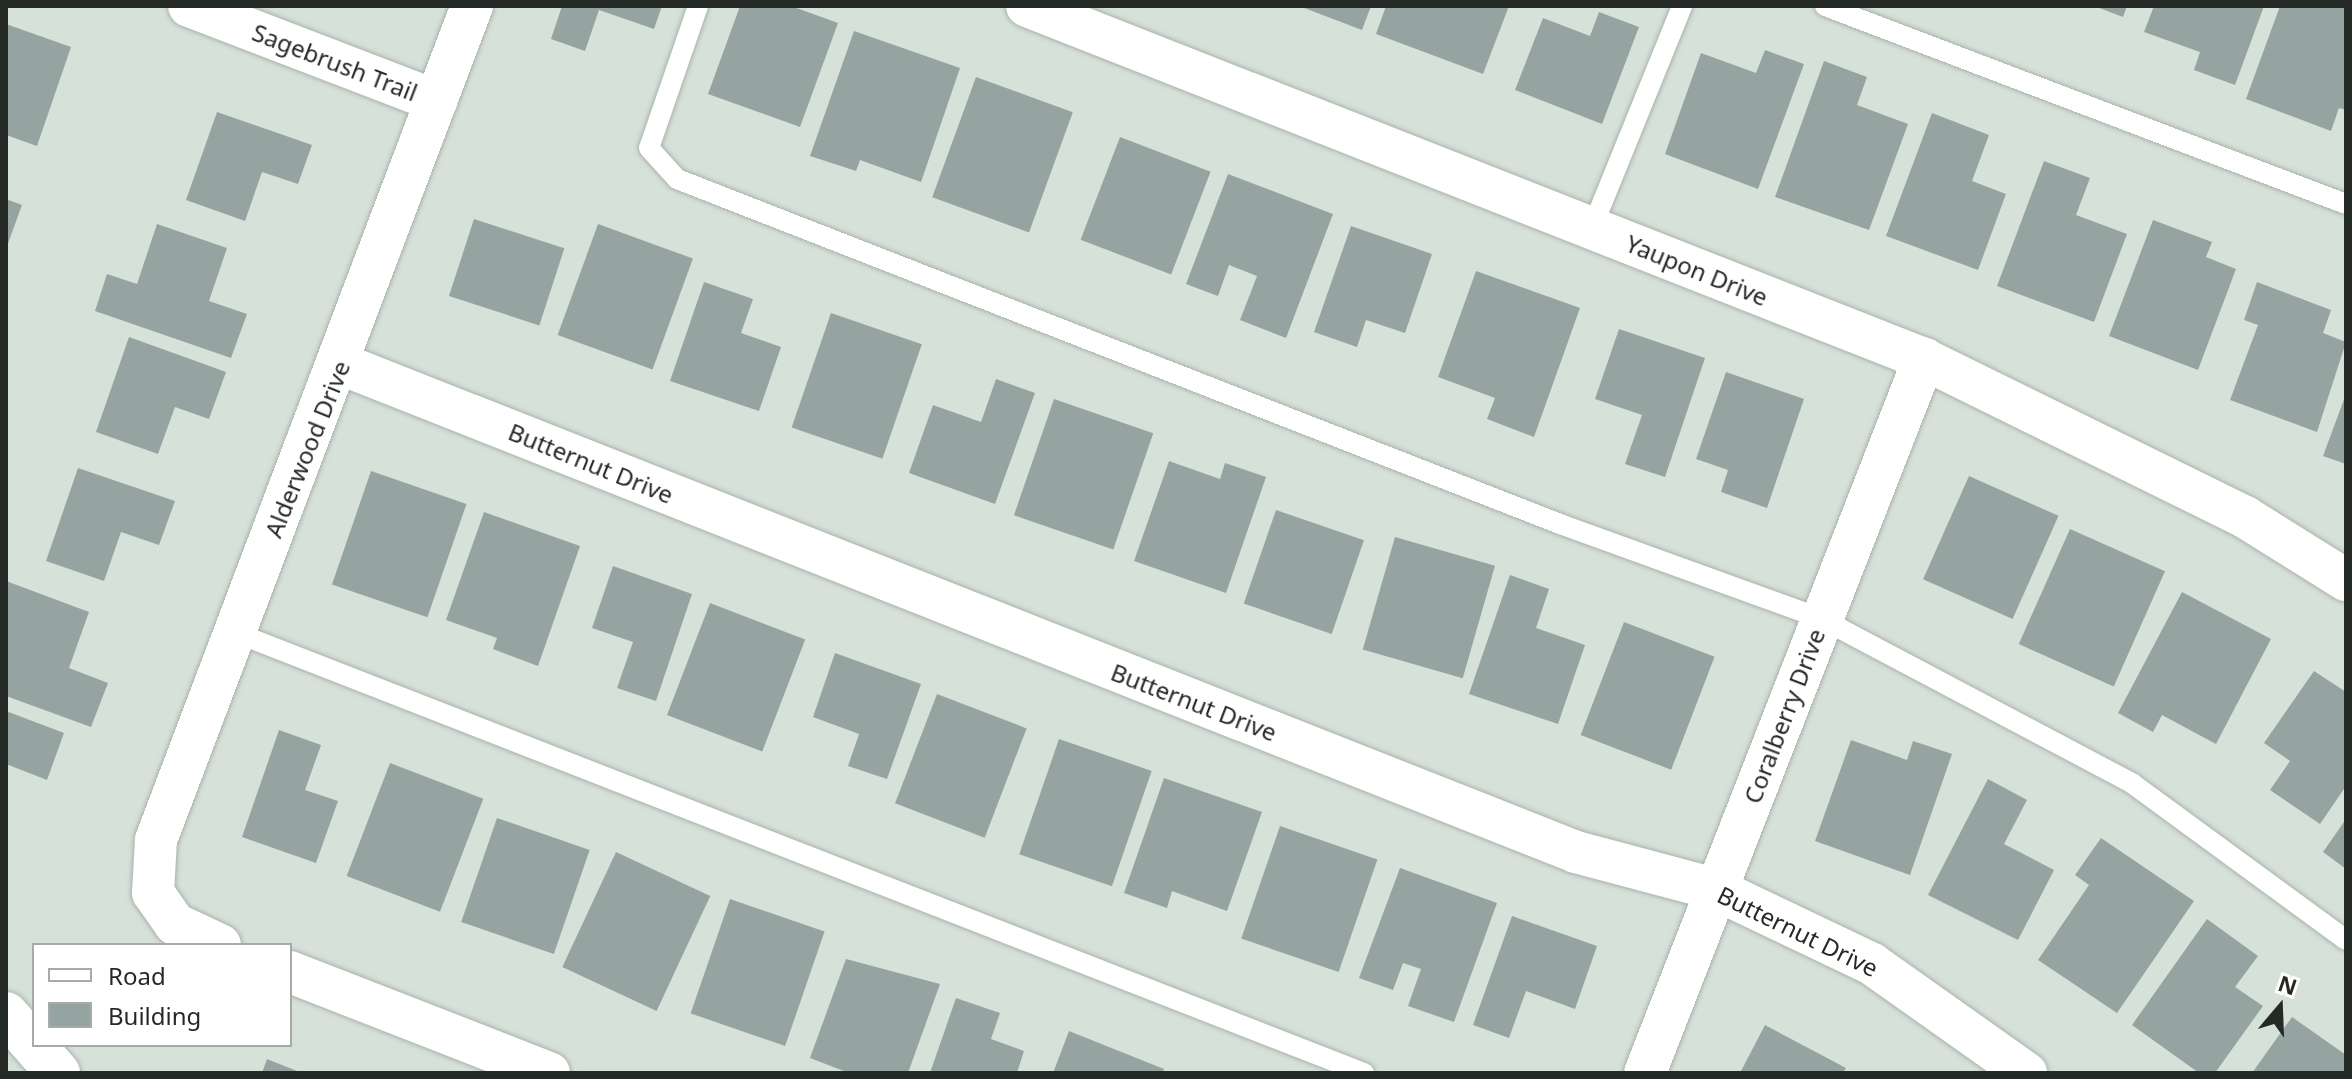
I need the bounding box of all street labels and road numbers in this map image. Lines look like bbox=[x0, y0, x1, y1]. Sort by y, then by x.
street label: Sagebrush Trail bbox=[248, 17, 422, 107]
street label: Yaupon Drive bbox=[1622, 228, 1772, 312]
street label: Alderwood Drive bbox=[258, 356, 356, 542]
street label: Butternut Drive bbox=[504, 417, 678, 509]
street label: Coralberry Drive bbox=[1737, 625, 1831, 807]
street label: Butternut Drive bbox=[1107, 657, 1281, 747]
street label: Butternut Drive bbox=[1713, 880, 1883, 982]

